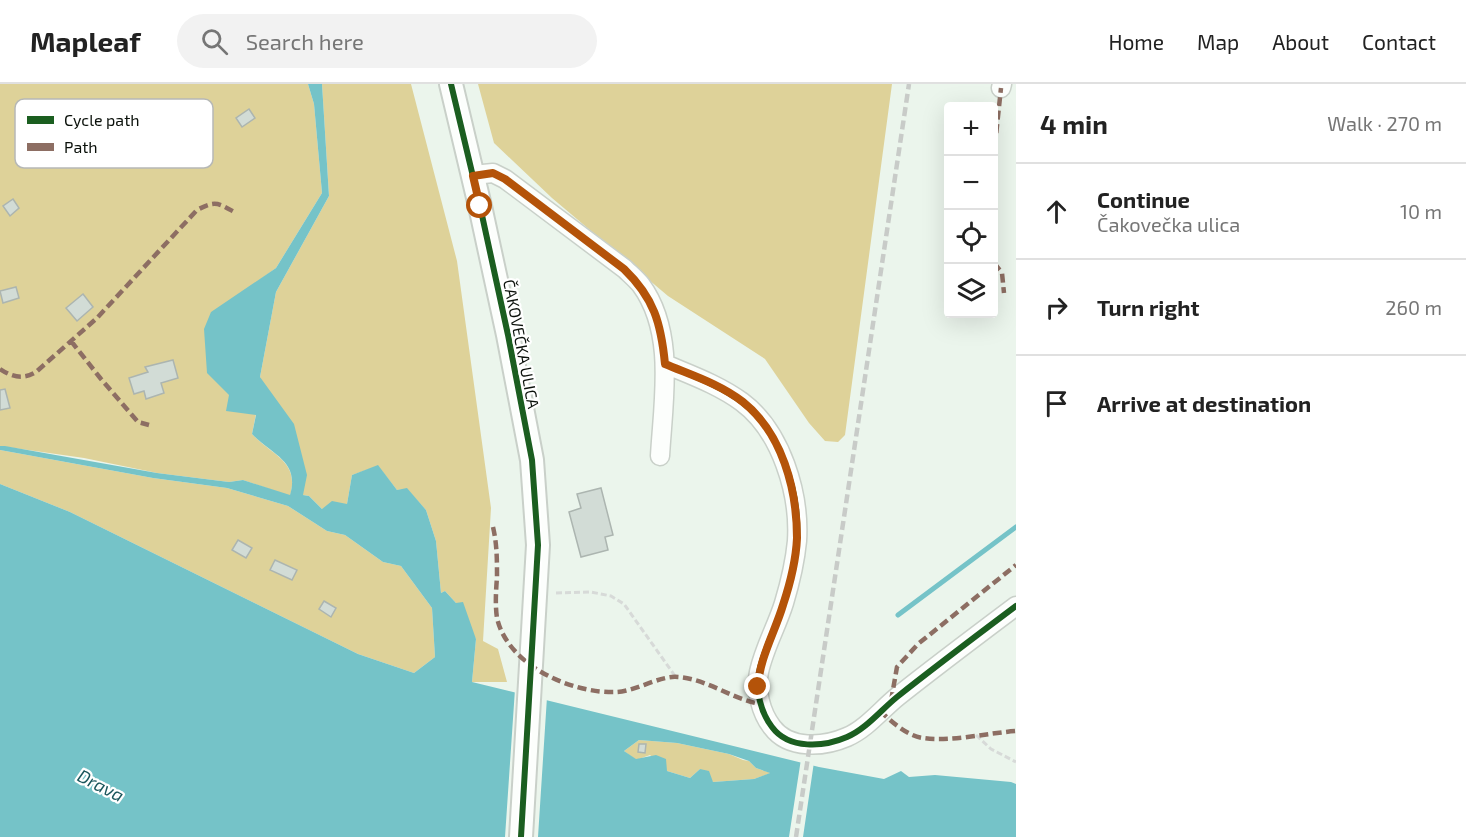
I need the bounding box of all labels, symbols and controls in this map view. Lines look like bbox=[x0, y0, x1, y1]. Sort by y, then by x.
search box bbox=[177, 14, 597, 68]
text: Mapleaf bbox=[30, 24, 141, 58]
icon: search bbox=[198, 25, 231, 58]
text: Search here bbox=[246, 28, 364, 54]
text: Home bbox=[1108, 29, 1164, 54]
text: Map bbox=[1197, 29, 1239, 54]
text: About bbox=[1272, 29, 1329, 54]
text: Contact bbox=[1362, 29, 1436, 54]
legend bbox=[15, 99, 213, 168]
map controls bbox=[944, 102, 998, 318]
button: + bbox=[944, 102, 998, 156]
text: 4 min bbox=[1040, 108, 1108, 139]
text: Cycle path bbox=[64, 110, 140, 129]
text: Walk · 270 m bbox=[1327, 111, 1442, 135]
text: Path bbox=[64, 137, 98, 156]
button: − bbox=[944, 156, 998, 210]
text: Continue bbox=[1097, 186, 1190, 212]
route start bbox=[466, 192, 492, 218]
icon: ahead bbox=[1040, 195, 1073, 228]
text: 10 m bbox=[1400, 199, 1442, 223]
button: locate bbox=[944, 210, 998, 264]
text: Čakovečka ulica bbox=[1097, 212, 1240, 236]
button: layers bbox=[944, 264, 998, 318]
street label: ČAKOVEČKA ULICA bbox=[500, 278, 544, 410]
icon: right bbox=[1040, 291, 1073, 324]
text: Turn right bbox=[1097, 294, 1199, 320]
text: 260 m bbox=[1385, 295, 1442, 319]
icon: arrive bbox=[1040, 387, 1073, 420]
text: Arrive at destination bbox=[1097, 390, 1311, 416]
route end bbox=[744, 673, 770, 699]
water label: Drava bbox=[74, 764, 128, 806]

